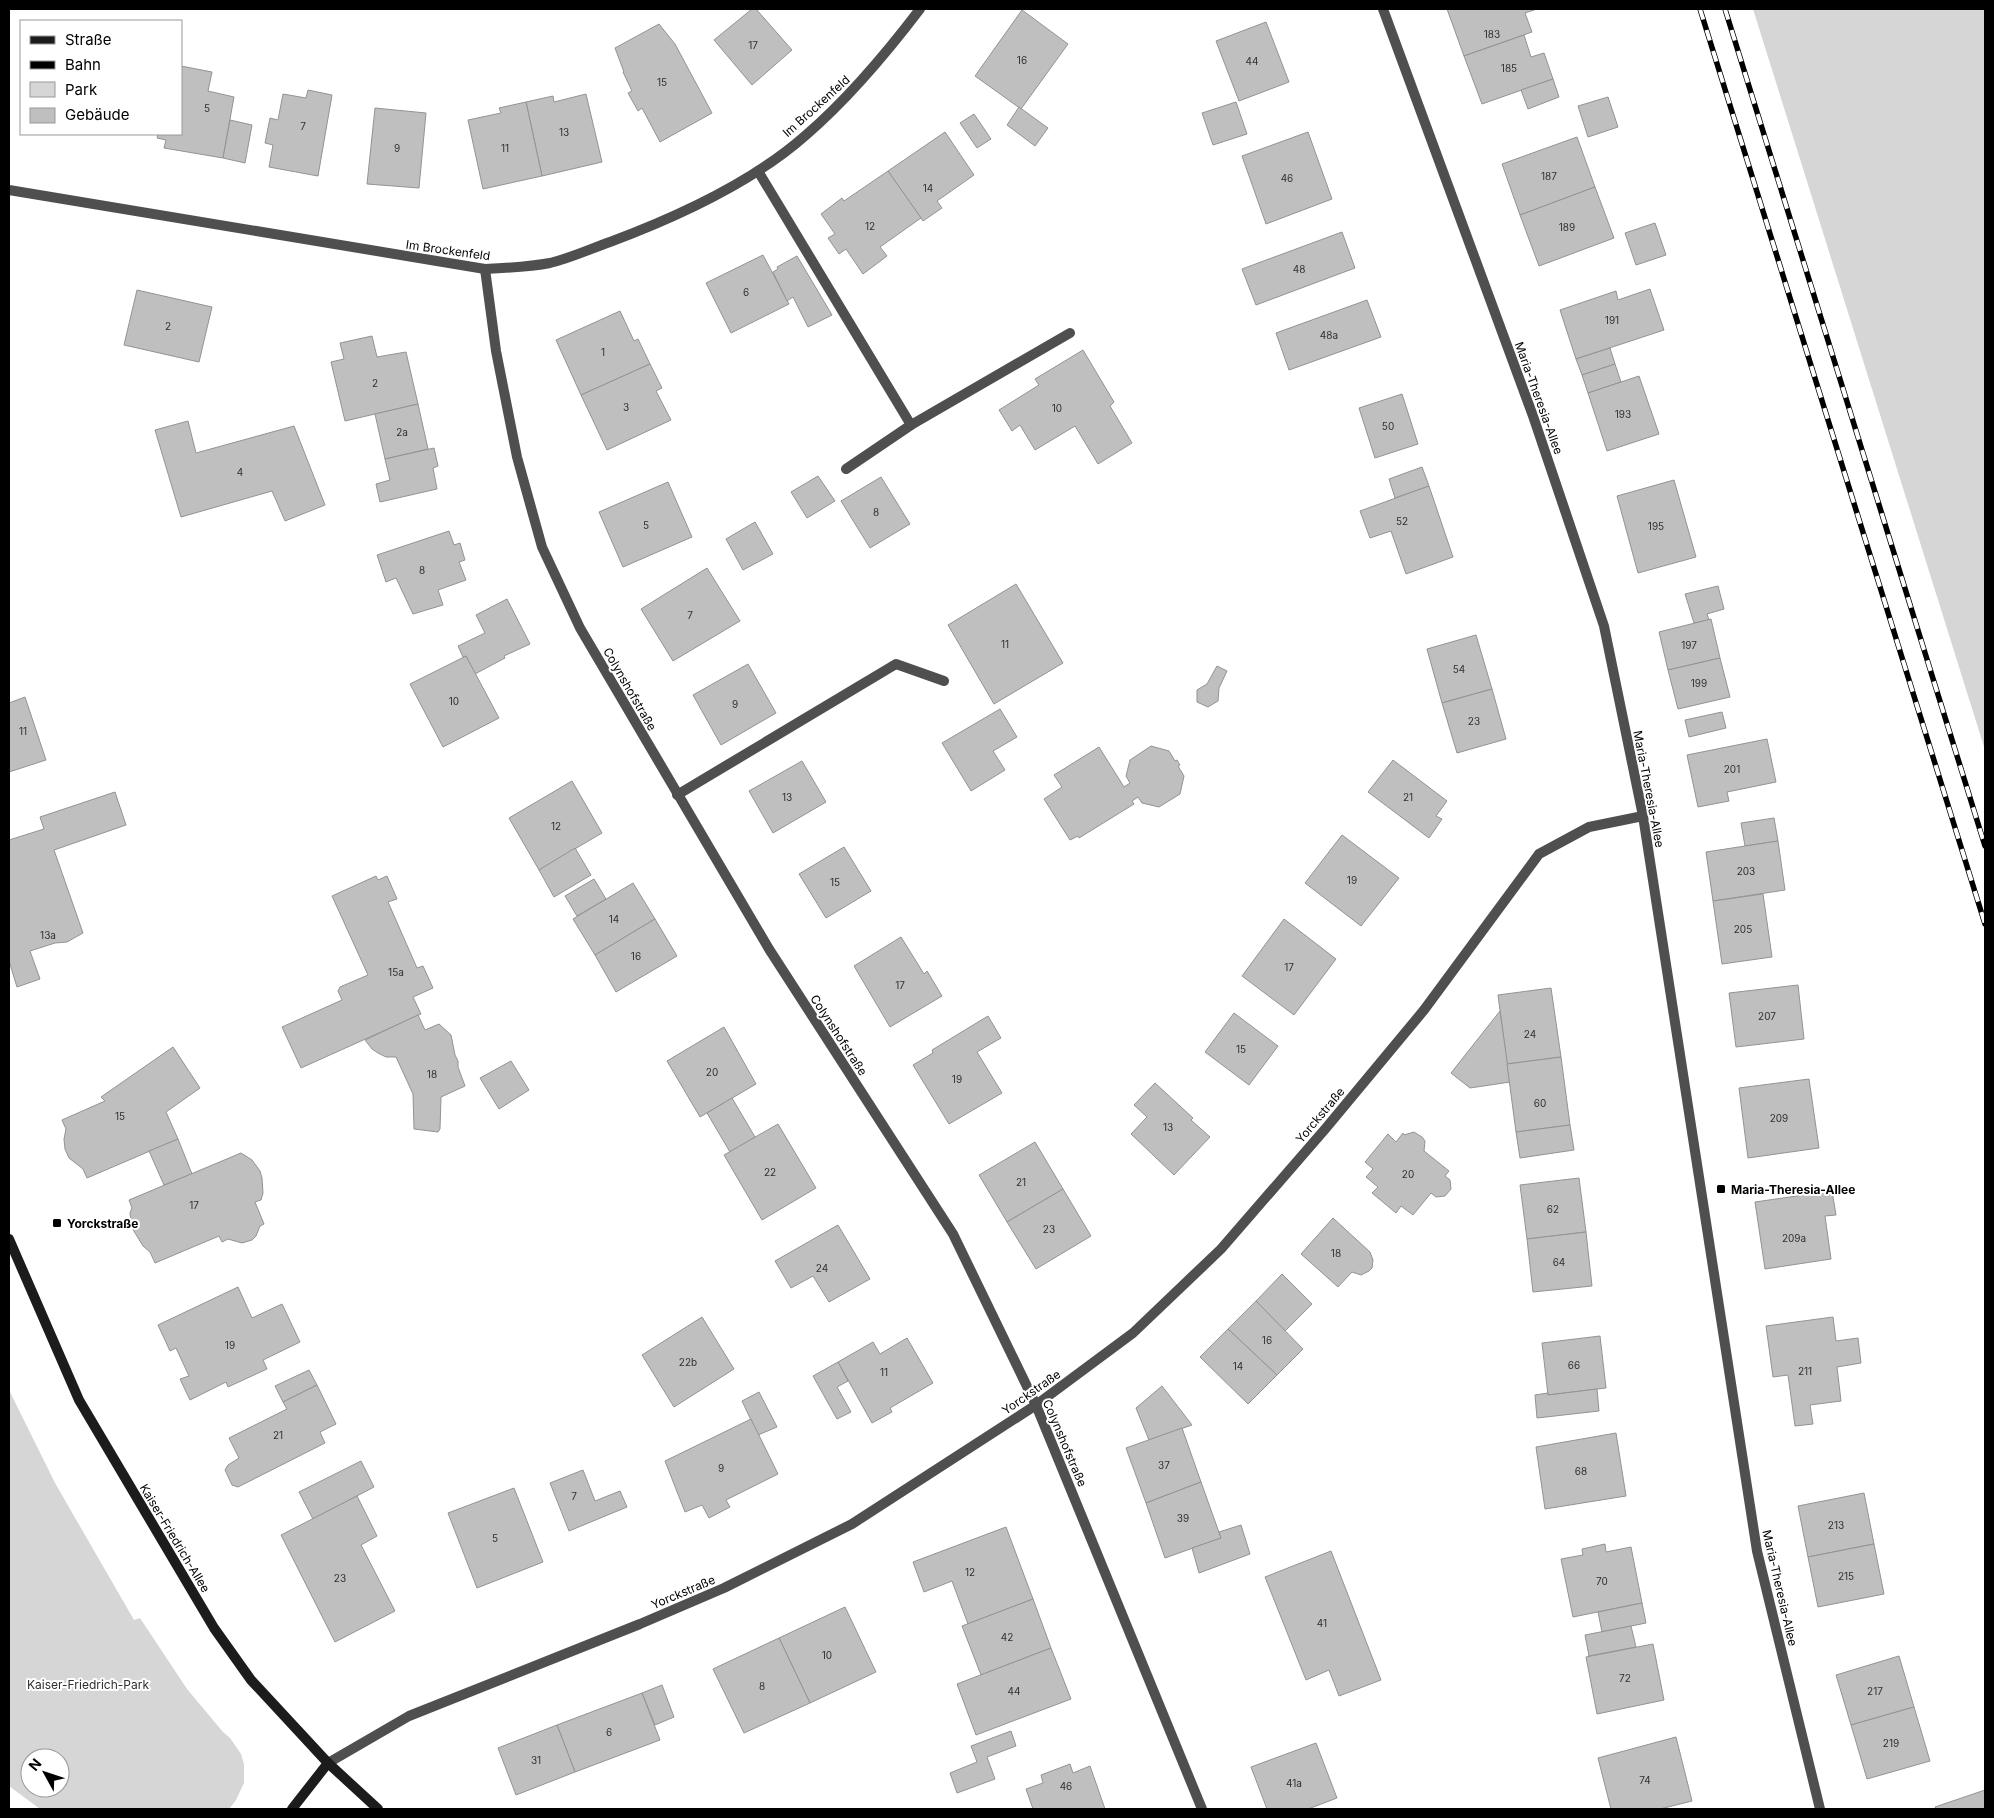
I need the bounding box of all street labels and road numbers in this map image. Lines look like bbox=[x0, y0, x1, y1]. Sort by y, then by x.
street label: Im Brockenfeld bbox=[779, 72, 853, 140]
street label: Im Brockenfeld bbox=[405, 237, 491, 263]
street label: Maria-Theresia-Allee bbox=[1512, 340, 1566, 456]
street label: Colynshofstraße bbox=[600, 645, 660, 733]
street label: Maria-Theresia-Allee bbox=[1630, 729, 1668, 849]
street label: Colynshofstraße bbox=[807, 992, 871, 1078]
street label: Yorckstraße bbox=[1292, 1084, 1348, 1146]
street label: Yorckstraße bbox=[999, 1366, 1063, 1418]
street label: Colynshofstraße bbox=[1040, 1397, 1090, 1489]
street label: Kaiser-Friedrich-Allee bbox=[137, 1481, 213, 1595]
street label: Maria-Theresia-Allee bbox=[1759, 1528, 1801, 1648]
street label: Yorckstraße bbox=[649, 1572, 717, 1612]

